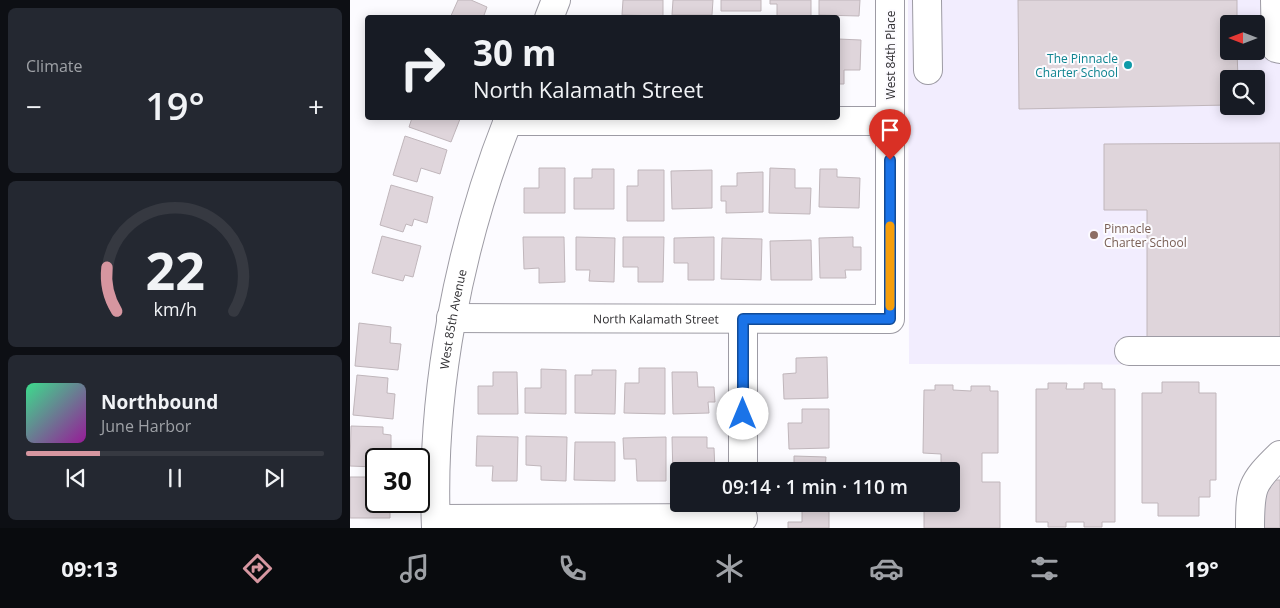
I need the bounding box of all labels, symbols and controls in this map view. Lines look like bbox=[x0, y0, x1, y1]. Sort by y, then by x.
street label: West 84th Place bbox=[882, 10, 899, 99]
north arrow bbox=[1220, 15, 1265, 60]
map controls bbox=[1220, 15, 1265, 115]
text: 30 m bbox=[473, 29, 556, 76]
icon: right bbox=[390, 35, 455, 100]
place label: The Pinnacle Charter School bbox=[1035, 50, 1118, 81]
text: Climate bbox=[26, 55, 83, 77]
marker: The Pinnacle Charter School bbox=[1122, 59, 1134, 71]
button: search bbox=[1220, 70, 1265, 115]
text: North Kalamath Street bbox=[473, 74, 703, 104]
text: 19° bbox=[145, 79, 205, 131]
text: − bbox=[26, 87, 42, 125]
text: + bbox=[308, 87, 324, 125]
pin bbox=[869, 109, 911, 160]
icon: arrive bbox=[876, 116, 904, 144]
place label: Pinnacle Charter School bbox=[1104, 220, 1187, 251]
marker: Pinnacle Charter School bbox=[1088, 229, 1100, 241]
text: 22 bbox=[145, 234, 205, 305]
street label: West 85th Avenue bbox=[435, 267, 470, 370]
text: km/h bbox=[153, 297, 197, 321]
street label: North Kalamath Street bbox=[593, 310, 719, 327]
position arrow bbox=[716, 387, 768, 439]
text: Northbound bbox=[101, 389, 218, 415]
text: June Harbor bbox=[101, 415, 191, 437]
speed limit sign: 30 bbox=[365, 448, 430, 513]
icon: previous bbox=[62, 464, 90, 492]
icon: pause bbox=[161, 464, 189, 492]
icon: next bbox=[260, 464, 288, 492]
text: 09:14 · 1 min · 110 m bbox=[722, 474, 908, 500]
icon: directions bbox=[240, 551, 275, 586]
icon: music bbox=[397, 551, 432, 586]
icon: phone bbox=[555, 551, 590, 586]
icon: climate bbox=[712, 551, 747, 586]
icon: car bbox=[869, 551, 904, 586]
icon: filters bbox=[1027, 551, 1062, 586]
text: 09:13 bbox=[61, 553, 118, 583]
text: 19° bbox=[1184, 553, 1219, 583]

